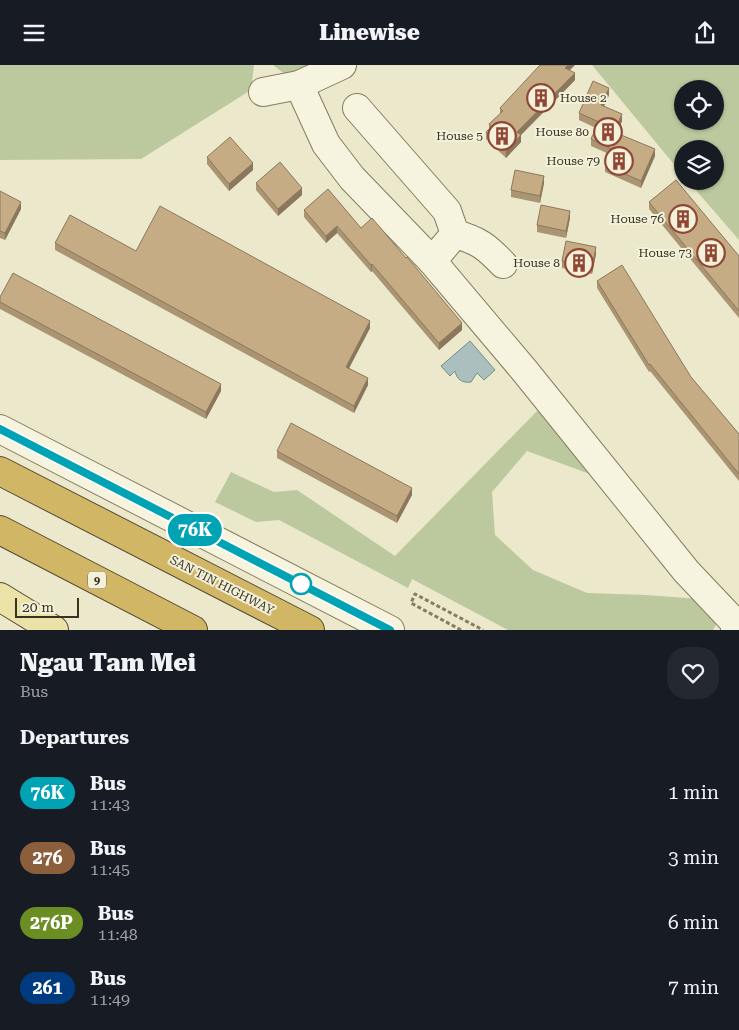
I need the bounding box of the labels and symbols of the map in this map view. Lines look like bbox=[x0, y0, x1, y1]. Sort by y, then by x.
building icon: House 2 bbox=[526, 83, 556, 113]
place label: House 2 bbox=[560, 91, 607, 105]
building icon: House 80 bbox=[593, 117, 623, 147]
building icon: House 5 bbox=[487, 121, 517, 151]
place label: House 80 bbox=[536, 125, 589, 139]
place label: House 5 bbox=[436, 129, 483, 143]
building icon: House 79 bbox=[604, 146, 634, 176]
place label: House 79 bbox=[547, 154, 600, 168]
building icon: House 76 bbox=[668, 204, 698, 234]
place label: House 76 bbox=[611, 212, 664, 226]
building icon: House 73 bbox=[696, 238, 726, 268]
place label: House 73 bbox=[639, 246, 692, 260]
building icon: House 8 bbox=[564, 248, 594, 278]
place label: House 8 bbox=[513, 256, 560, 270]
line badge: 76K bbox=[166, 514, 224, 546]
street label: SAN TIN HIGHWAY bbox=[168, 553, 277, 618]
road number: 9 bbox=[88, 571, 106, 589]
unlabelled marker bbox=[290, 573, 312, 595]
scale bar bbox=[15, 595, 79, 618]

